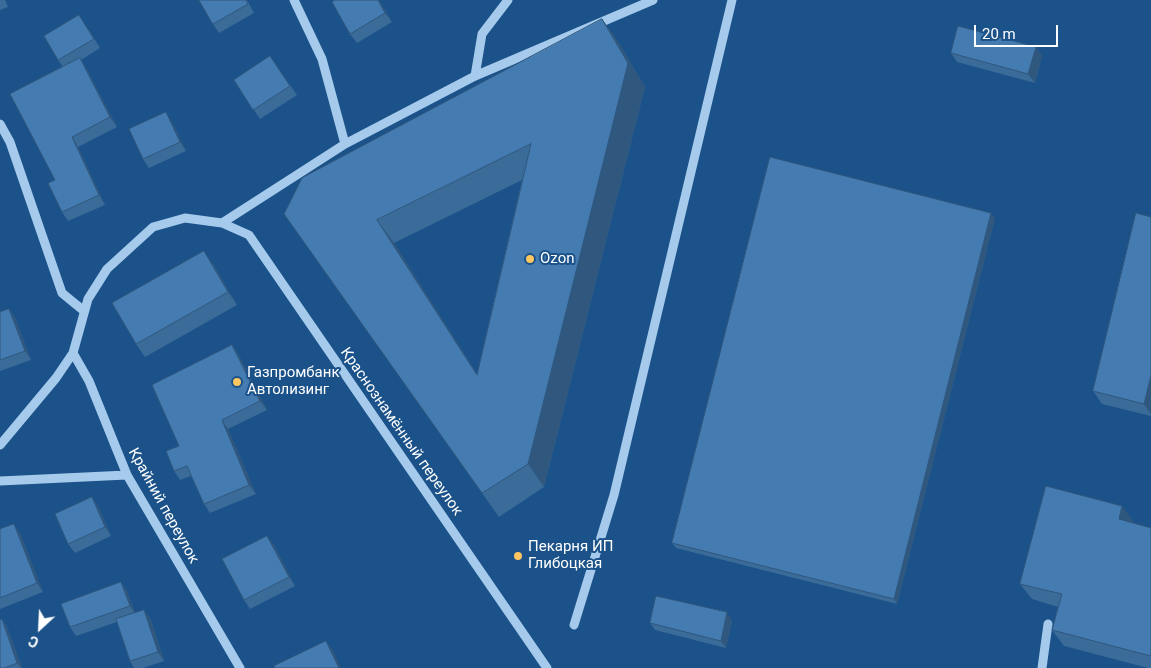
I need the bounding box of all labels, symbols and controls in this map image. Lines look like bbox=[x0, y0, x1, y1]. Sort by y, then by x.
scale bar bbox=[976, 15, 1060, 47]
text: 20 m bbox=[982, 25, 1016, 43]
place label: Ozon bbox=[540, 250, 574, 268]
marker: Ozon bbox=[524, 253, 536, 265]
street label: Краснознамённый переулок bbox=[336, 345, 466, 519]
place label: Газпромбанк Автолизинг bbox=[247, 364, 340, 399]
marker: Газпромбанк Автолизинг bbox=[231, 376, 243, 388]
street label: Крайний переулок bbox=[124, 445, 202, 567]
place label: Пекарня ИП Глибоцкая bbox=[528, 538, 613, 573]
marker: Пекарня ИП Глибоцкая bbox=[512, 550, 524, 562]
north arrow bbox=[15, 603, 65, 653]
text: С bbox=[26, 632, 41, 651]

